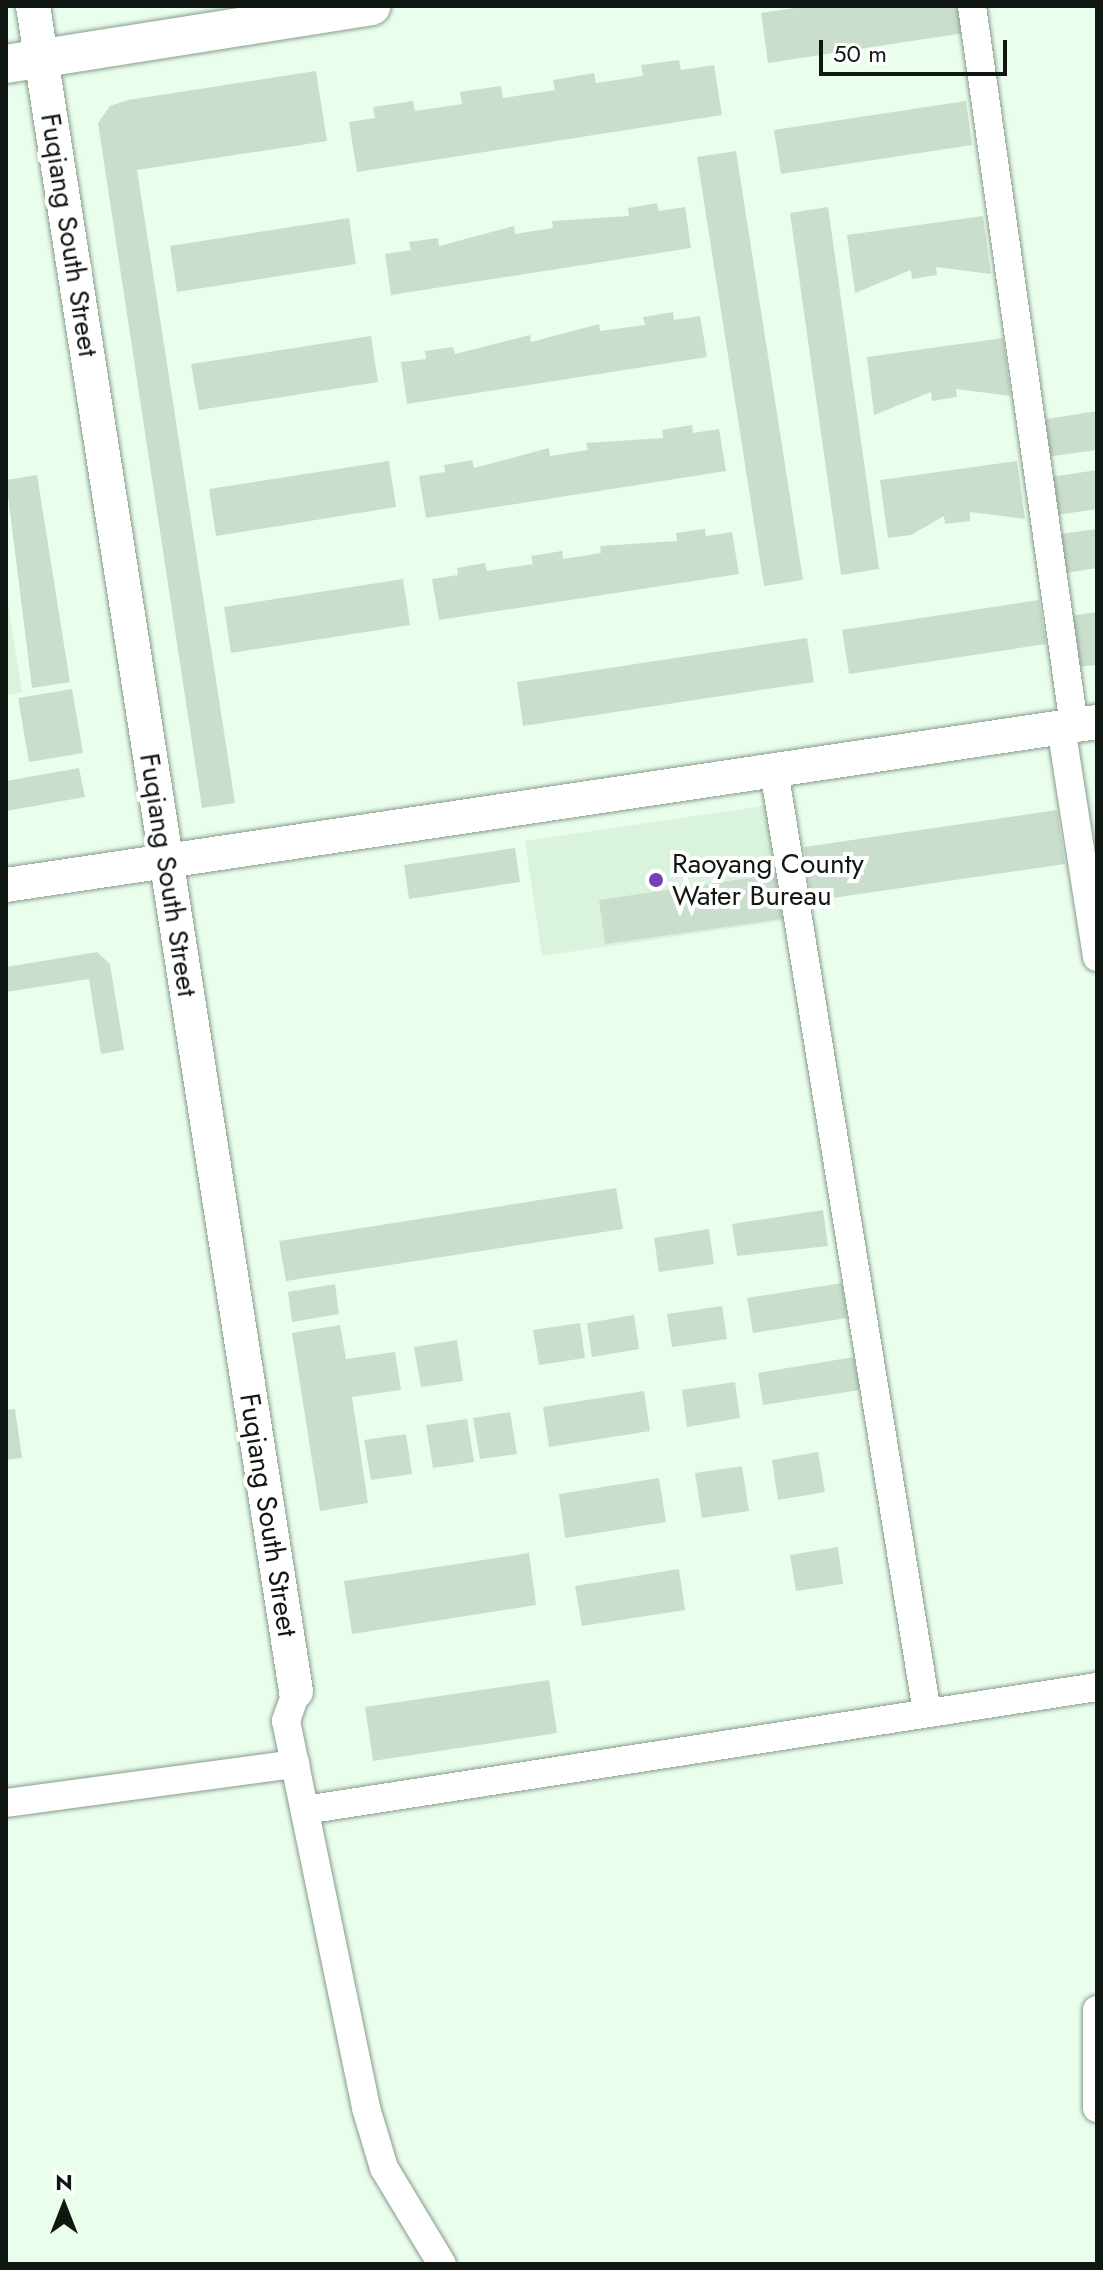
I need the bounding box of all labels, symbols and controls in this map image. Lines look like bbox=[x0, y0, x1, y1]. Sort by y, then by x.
scale bar bbox=[823, 24, 1011, 74]
text: 50 m bbox=[833, 36, 887, 71]
street label: Fuqiang South Street bbox=[33, 111, 105, 359]
street label: Fuqiang South Street bbox=[132, 751, 204, 999]
place label: Raoyang County Water Bureau bbox=[672, 847, 864, 913]
marker: Raoyang County Water Bureau bbox=[647, 871, 665, 889]
street label: Fuqiang South Street bbox=[232, 1391, 304, 1639]
north arrow bbox=[24, 2166, 104, 2246]
text: N bbox=[55, 2166, 73, 2198]

